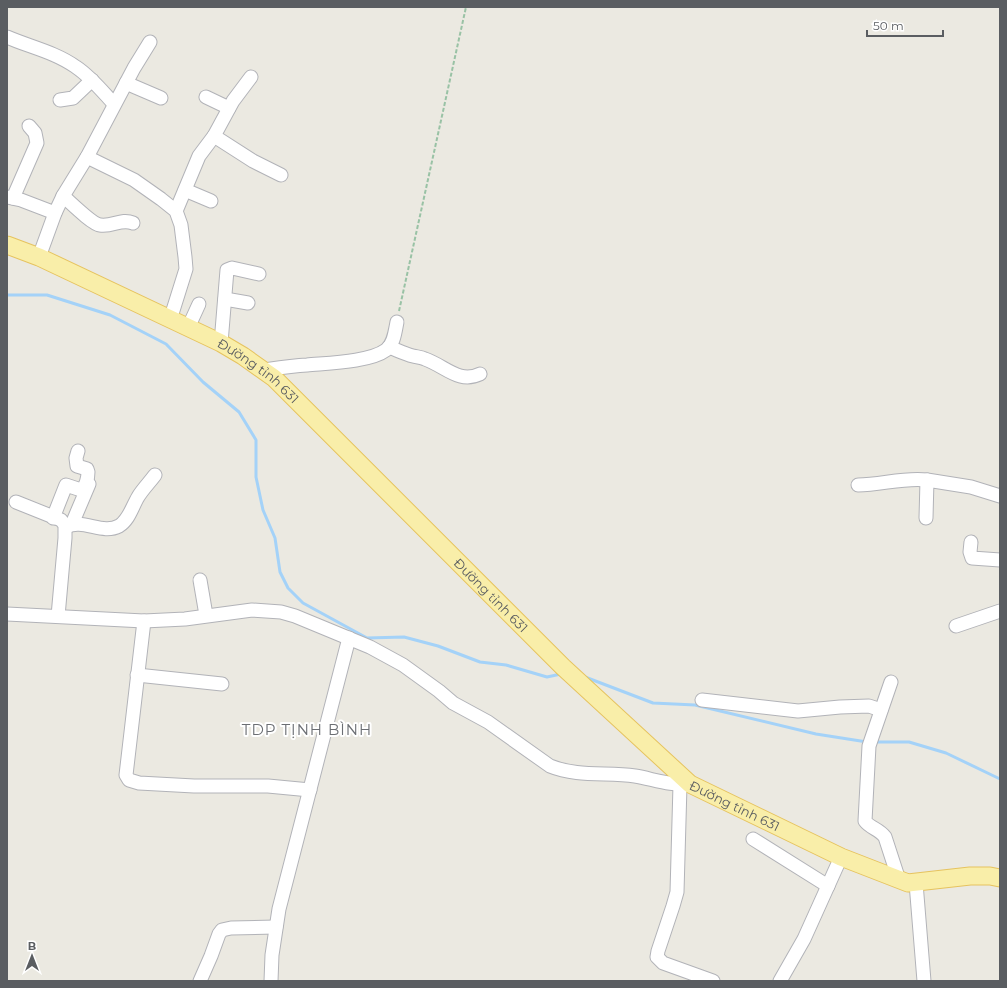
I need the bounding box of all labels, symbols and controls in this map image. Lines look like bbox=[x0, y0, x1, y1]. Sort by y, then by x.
scale bar bbox=[867, 12, 943, 38]
text: 50 m bbox=[873, 18, 904, 33]
street label: Đường tỉnh 631 bbox=[215, 335, 302, 406]
street label: Đường tỉnh 631 bbox=[451, 555, 531, 635]
district label: TDP TỊNH BÌNH bbox=[242, 720, 372, 739]
street label: Đường tỉnh 631 bbox=[687, 777, 782, 834]
north arrow bbox=[12, 936, 52, 976]
text: B bbox=[28, 939, 36, 953]

